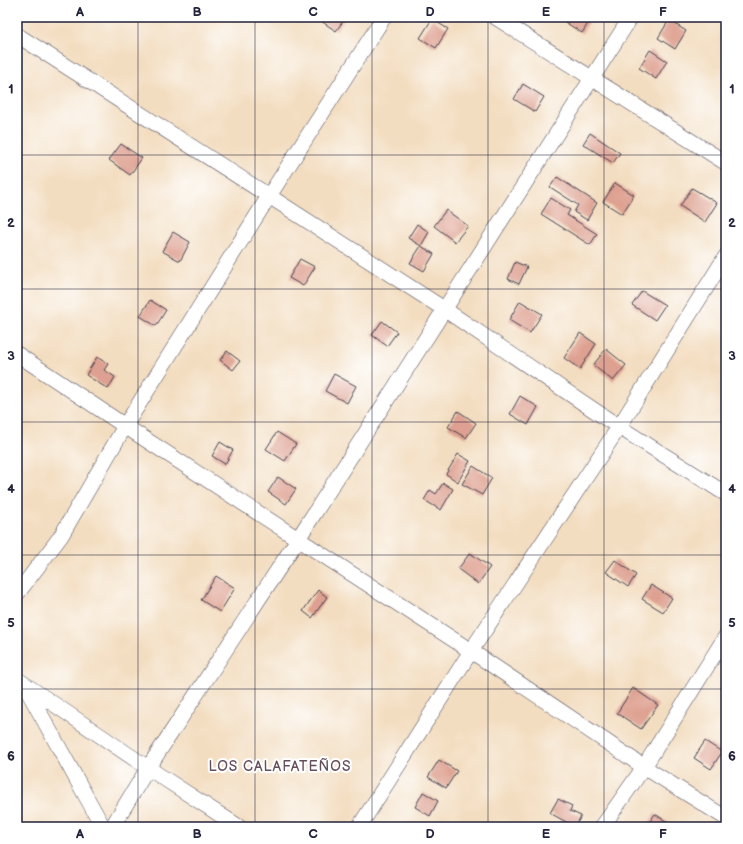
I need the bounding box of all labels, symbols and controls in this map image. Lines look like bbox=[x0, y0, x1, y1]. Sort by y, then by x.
text: A bbox=[75, 4, 84, 20]
text: B bbox=[192, 4, 202, 20]
text: C bbox=[308, 4, 318, 20]
text: D bbox=[425, 4, 435, 20]
text: E bbox=[542, 4, 551, 20]
text: F bbox=[659, 4, 667, 20]
text: 1 bbox=[8, 81, 14, 97]
text: 1 bbox=[729, 81, 735, 97]
text: 2 bbox=[7, 215, 15, 231]
text: 2 bbox=[728, 215, 736, 231]
text: 3 bbox=[7, 348, 15, 364]
text: 3 bbox=[728, 348, 736, 364]
text: 4 bbox=[7, 481, 15, 497]
text: 4 bbox=[728, 481, 736, 497]
text: 5 bbox=[7, 615, 15, 631]
text: 5 bbox=[728, 615, 736, 631]
text: 6 bbox=[7, 748, 15, 764]
text: 6 bbox=[728, 748, 736, 764]
district label: LOS CALAFATEÑOS bbox=[209, 757, 351, 775]
text: A bbox=[75, 826, 84, 842]
text: B bbox=[192, 826, 202, 842]
text: C bbox=[308, 826, 318, 842]
text: D bbox=[425, 826, 435, 842]
text: E bbox=[542, 826, 551, 842]
text: F bbox=[659, 826, 667, 842]

